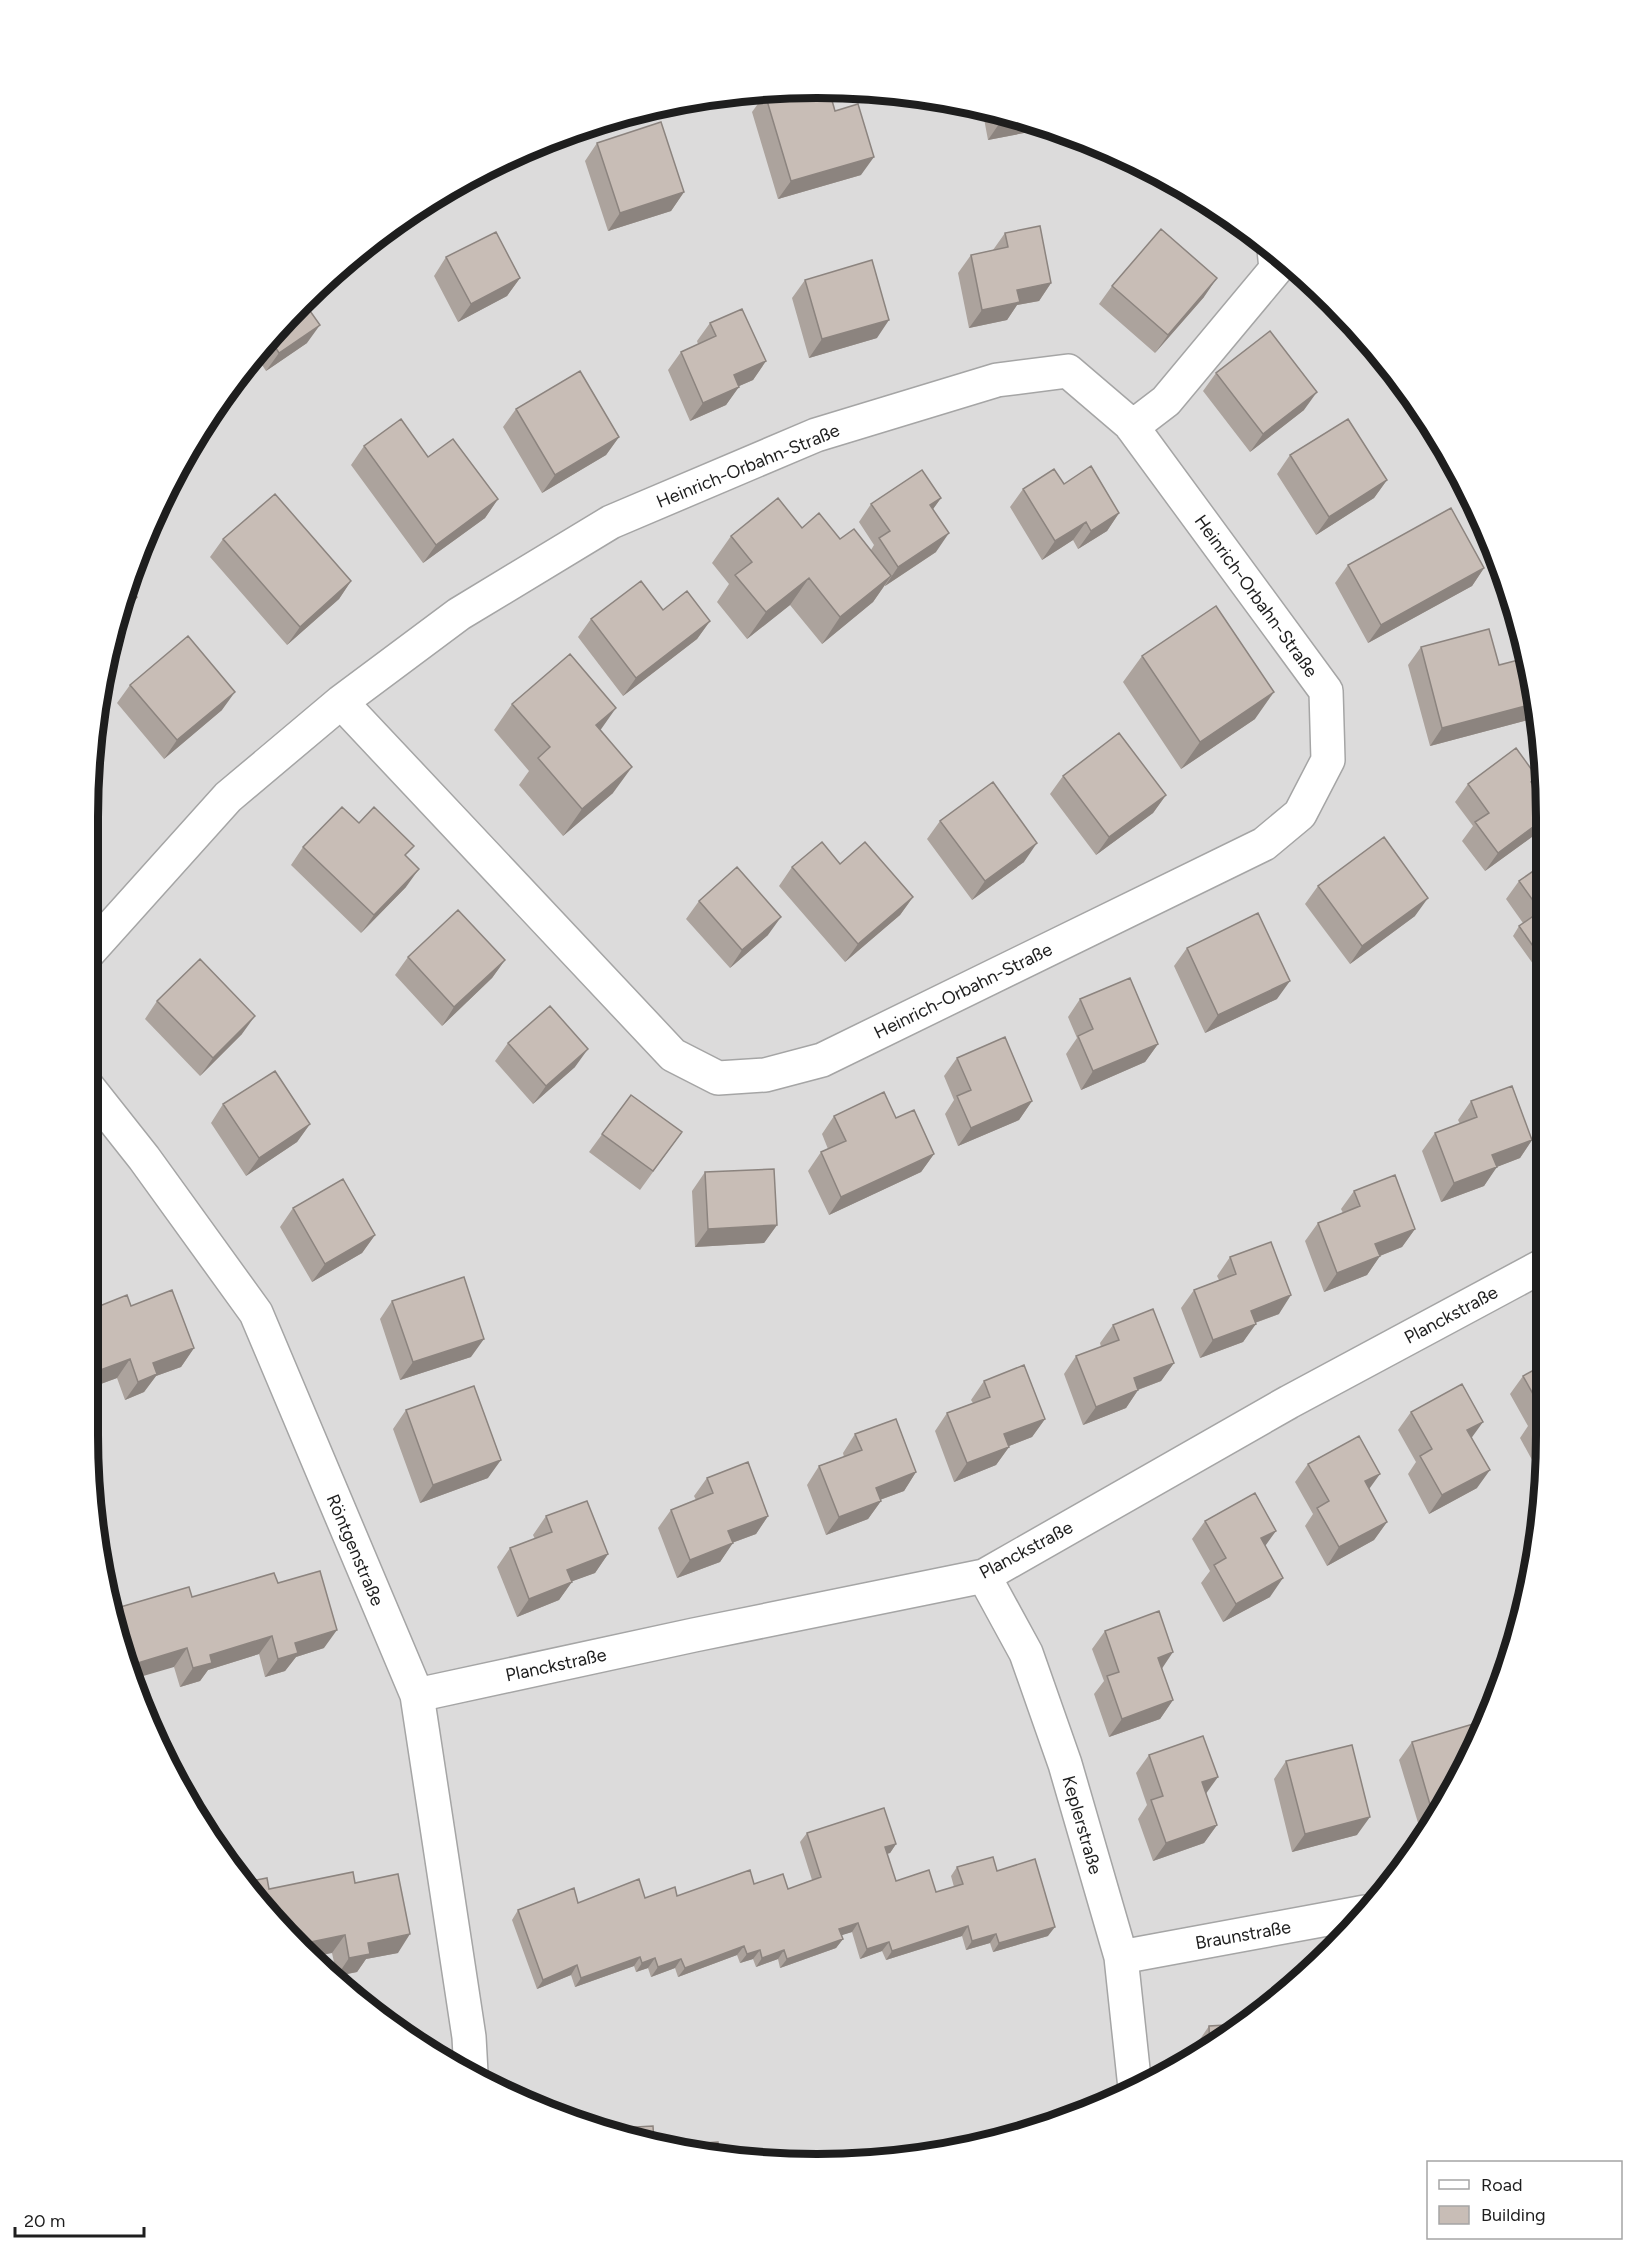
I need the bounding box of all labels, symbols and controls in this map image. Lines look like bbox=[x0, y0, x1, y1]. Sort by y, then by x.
street label: Heinrich-Orbahn-Straße bbox=[653, 419, 843, 513]
street label: Heinrich-Orbahn-Straße bbox=[1190, 510, 1322, 682]
street label: Heinrich-Orbahn-Straße bbox=[870, 938, 1056, 1044]
street label: Planckstraße bbox=[1401, 1281, 1502, 1349]
street label: Röntgenstraße bbox=[322, 1491, 389, 1609]
street label: Planckstraße bbox=[976, 1516, 1077, 1584]
street label: Planckstraße bbox=[504, 1644, 609, 1686]
street label: Keplerstraße bbox=[1057, 1773, 1107, 1877]
street label: Braunstraße bbox=[1193, 1916, 1293, 1954]
legend bbox=[1427, 2161, 1622, 2239]
text: Road bbox=[1481, 2174, 1522, 2196]
scale bar bbox=[15, 2200, 144, 2238]
text: Building bbox=[1481, 2204, 1546, 2226]
text: 20 m bbox=[24, 2210, 65, 2232]

